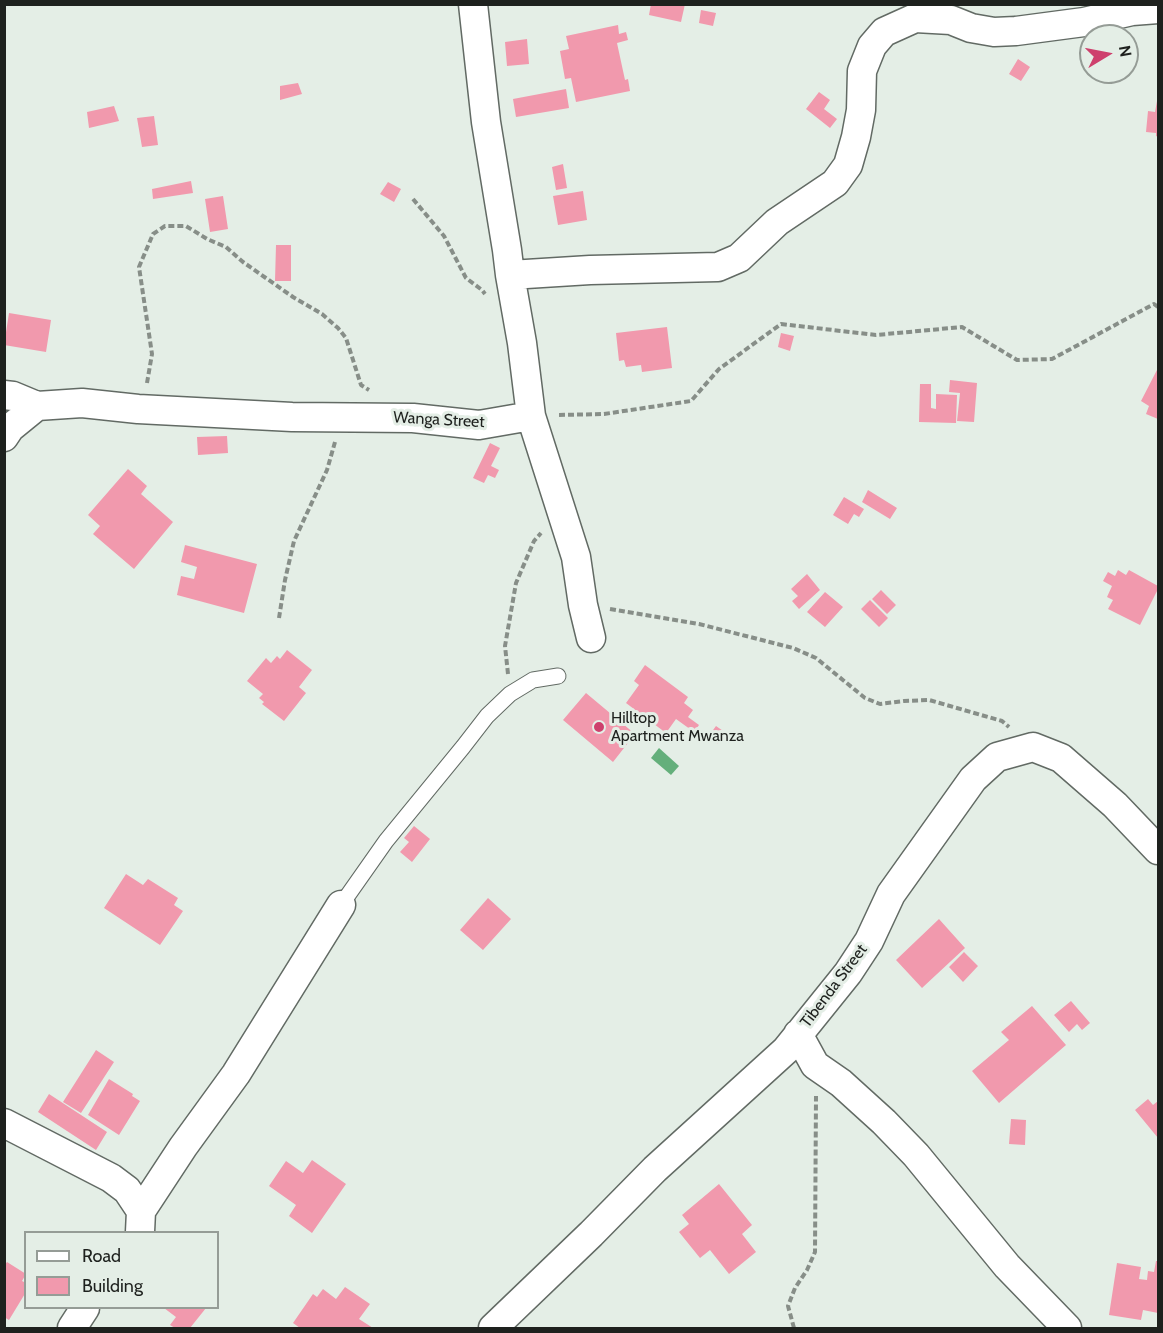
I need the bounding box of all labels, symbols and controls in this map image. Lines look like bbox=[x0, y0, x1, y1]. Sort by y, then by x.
north arrow bbox=[1079, 24, 1139, 84]
text: N bbox=[1115, 44, 1136, 58]
street label: Wanga Street bbox=[393, 408, 485, 432]
place label: Hilltop Apartment Mwanza bbox=[611, 708, 744, 746]
marker: Hilltop Apartment Mwanza bbox=[592, 720, 606, 734]
street label: Tibenda Street bbox=[797, 941, 871, 1031]
legend bbox=[24, 1231, 219, 1309]
text: Road bbox=[82, 1245, 121, 1267]
text: Building bbox=[82, 1275, 143, 1297]

